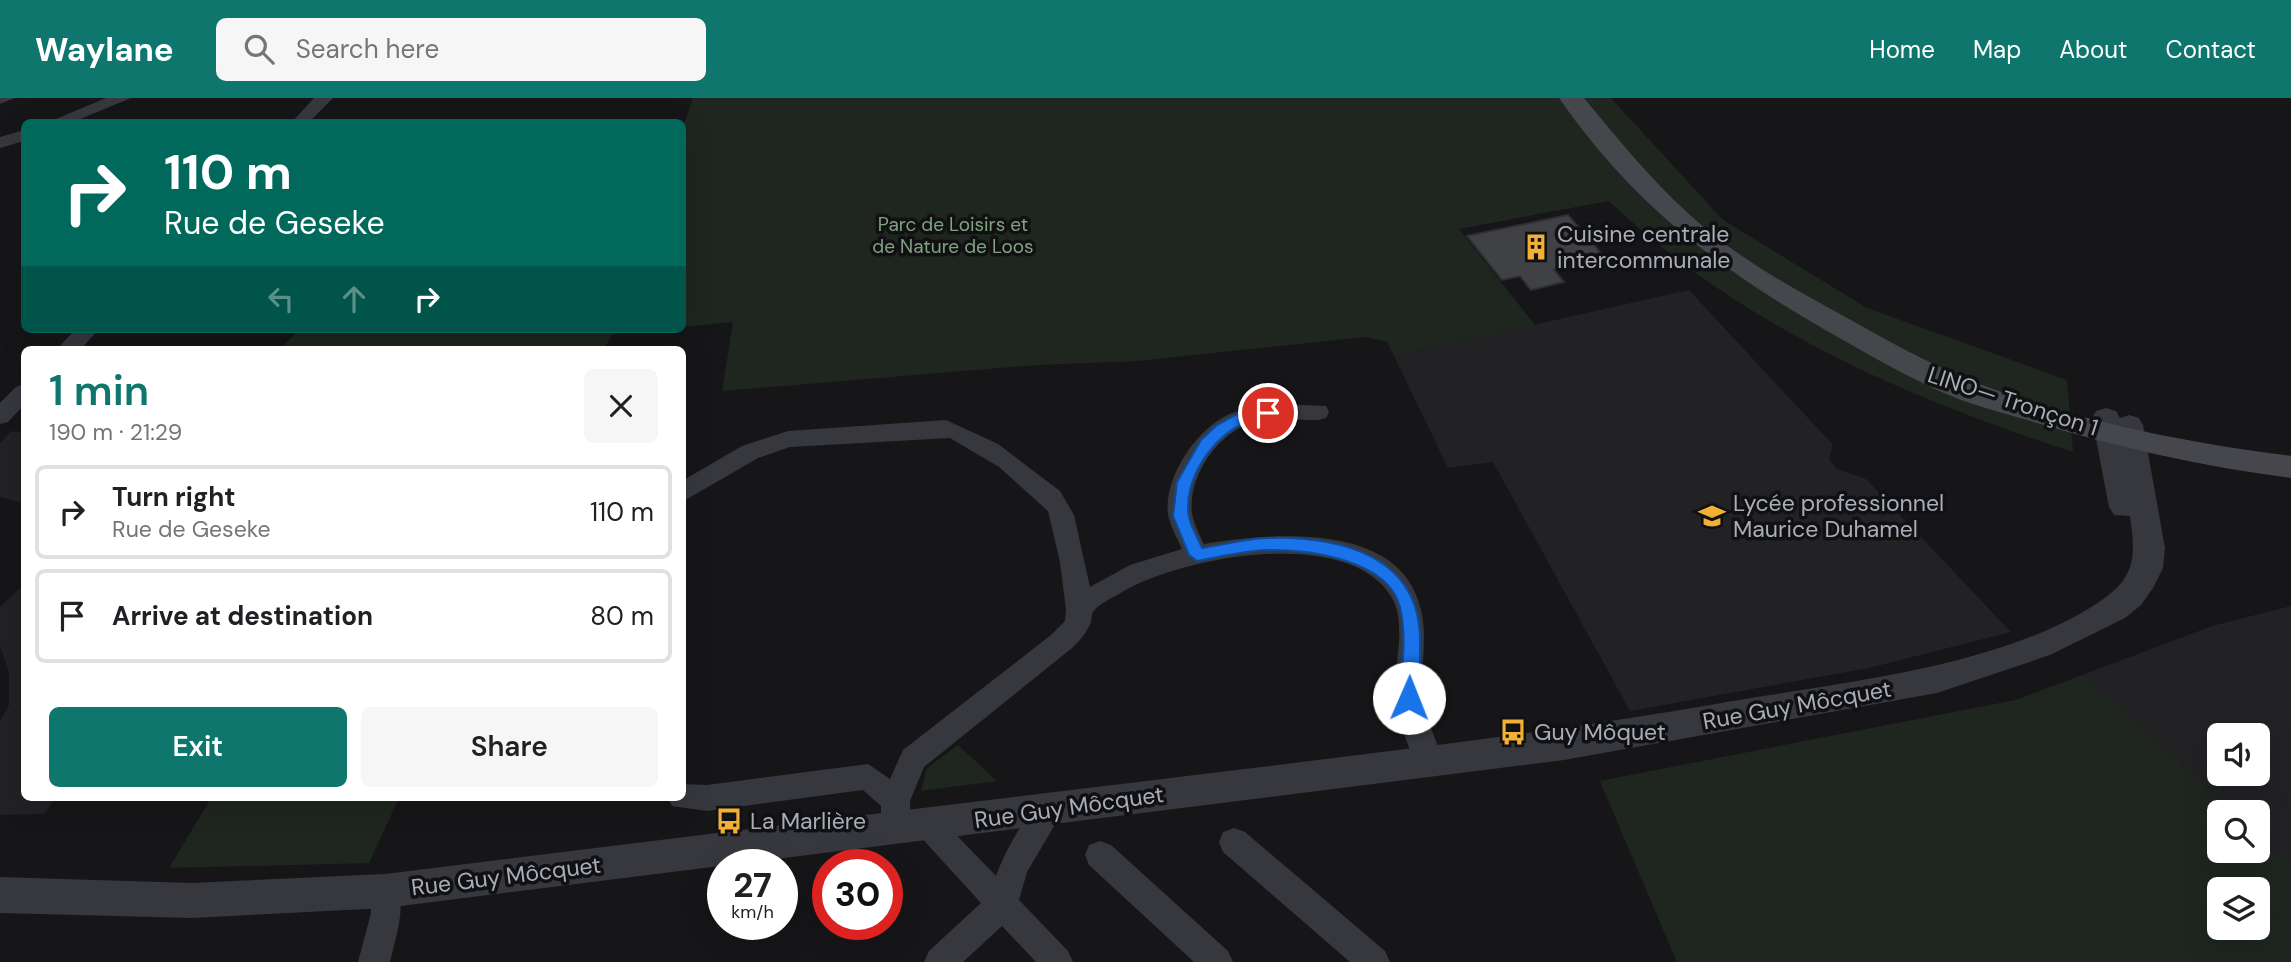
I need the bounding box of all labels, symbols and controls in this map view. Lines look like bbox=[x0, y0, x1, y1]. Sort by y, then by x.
search box bbox=[216, 18, 706, 81]
text: Waylane bbox=[35, 28, 174, 71]
icon: search bbox=[240, 30, 278, 68]
text: Search here bbox=[296, 32, 439, 66]
text: Home bbox=[1869, 34, 1935, 65]
text: Map bbox=[1973, 34, 2021, 65]
text: About bbox=[2059, 34, 2128, 65]
text: Contact bbox=[2166, 34, 2256, 65]
text: 110 m bbox=[164, 140, 292, 204]
icon: right bbox=[49, 147, 140, 238]
text: Rue de Geseke bbox=[164, 202, 385, 244]
park label: Parc de Loisirs et de Nature de Loos bbox=[872, 212, 1034, 259]
place label: Cuisine centrale intercommunale bbox=[1557, 219, 1730, 275]
building icon: Cuisine centrale intercommunale bbox=[1521, 232, 1551, 262]
icon: left bbox=[262, 280, 300, 318]
icon: ahead bbox=[335, 280, 373, 318]
icon: right bbox=[408, 280, 446, 318]
street label: LINO— Tronçon 1 bbox=[1924, 359, 2102, 443]
text: 1 min bbox=[49, 363, 149, 418]
button: close bbox=[584, 369, 658, 443]
pin bbox=[1238, 383, 1298, 443]
icon: arrive bbox=[1249, 394, 1287, 432]
text: 190 m · 21:29 bbox=[49, 417, 182, 447]
text: Turn right bbox=[112, 480, 236, 514]
place label: Lycée professionnel Maurice Duhamel bbox=[1733, 488, 1944, 544]
icon: right bbox=[53, 493, 91, 531]
text: 110 m bbox=[590, 495, 654, 529]
school or university icon: Lycée professionnel Maurice Duhamel bbox=[1697, 501, 1727, 531]
text: Rue de Geseke bbox=[112, 514, 271, 544]
icon: arrive bbox=[53, 597, 91, 635]
text: Arrive at destination bbox=[112, 599, 373, 633]
text: 80 m bbox=[590, 599, 654, 633]
position arrow bbox=[1372, 661, 1446, 735]
street label: Rue Guy Môcquet bbox=[1700, 674, 1894, 736]
button: Exit bbox=[49, 707, 347, 787]
button: Share bbox=[361, 707, 658, 787]
bus stop icon: Guy Môquet bbox=[1498, 717, 1528, 747]
place label: Guy Môquet bbox=[1534, 717, 1666, 747]
map controls bbox=[2207, 723, 2270, 940]
button: sound bbox=[2207, 723, 2270, 786]
street label: Rue Guy Môcquet bbox=[972, 779, 1166, 835]
button: search bbox=[2207, 800, 2270, 863]
bus stop icon: La Marlière bbox=[714, 806, 744, 836]
place label: La Marlière bbox=[750, 806, 866, 836]
street label: Rue Guy Môcquet bbox=[409, 849, 603, 903]
speed limit sign: 30 bbox=[812, 849, 903, 940]
text: 27 bbox=[733, 862, 772, 908]
button: layers bbox=[2207, 877, 2270, 940]
text: km/h bbox=[731, 900, 774, 924]

